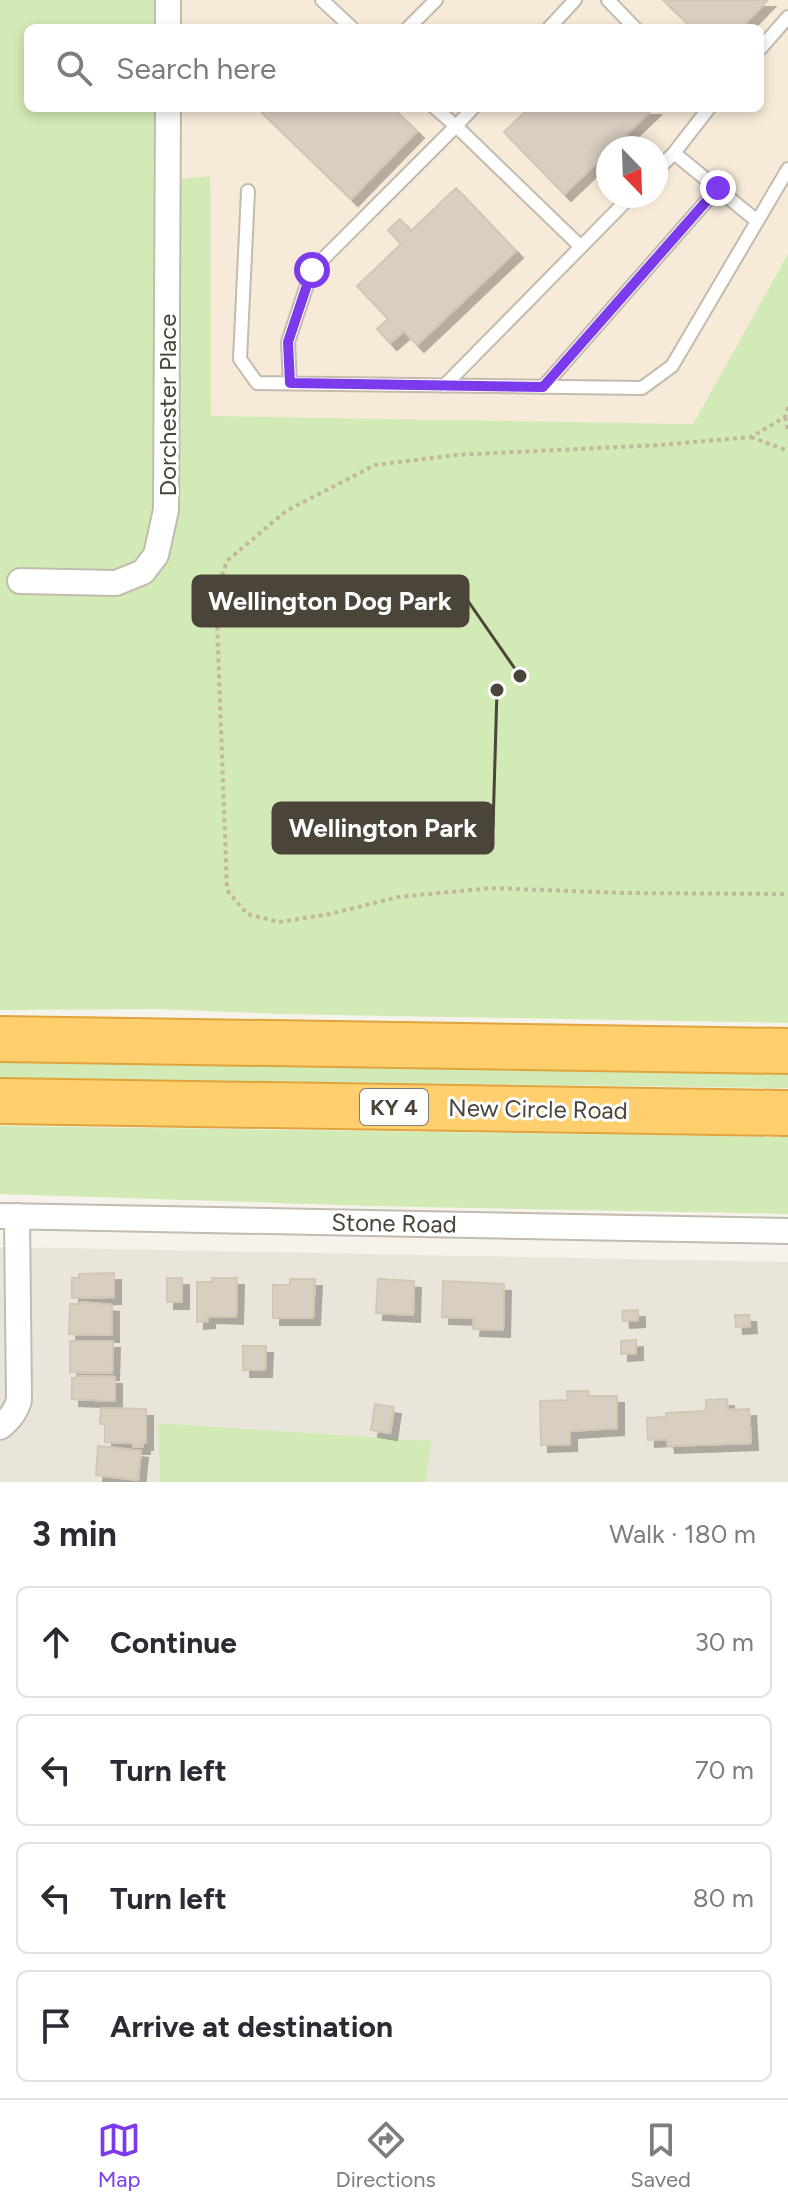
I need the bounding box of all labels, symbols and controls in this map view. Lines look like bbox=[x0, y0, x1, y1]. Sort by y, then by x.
search box bbox=[24, 24, 764, 112]
icon: search bbox=[52, 46, 96, 90]
text: Search here bbox=[116, 50, 276, 87]
north arrow bbox=[596, 136, 668, 208]
route end bbox=[700, 170, 736, 206]
route start bbox=[294, 252, 330, 288]
street label: Dorchester Place bbox=[153, 314, 182, 496]
callout: Wellington Dog Park bbox=[193, 576, 468, 626]
text: Wellington Dog Park bbox=[208, 585, 452, 617]
callout: Wellington Park bbox=[273, 803, 493, 853]
text: Wellington Park bbox=[289, 812, 477, 844]
road number: KY 4 bbox=[360, 1089, 428, 1125]
street label: New Circle Road bbox=[448, 1093, 628, 1125]
street label: Stone Road bbox=[331, 1207, 457, 1239]
text: 3 min bbox=[32, 1514, 117, 1555]
text: Walk · 180 m bbox=[609, 1518, 756, 1550]
icon: ahead bbox=[34, 1620, 78, 1664]
text: Continue bbox=[110, 1624, 237, 1661]
text: 30 m bbox=[695, 1626, 754, 1658]
icon: left bbox=[34, 1748, 78, 1792]
text: Turn left bbox=[110, 1752, 227, 1789]
text: 70 m bbox=[695, 1754, 754, 1786]
icon: left bbox=[34, 1876, 78, 1920]
text: Turn left bbox=[110, 1880, 227, 1917]
text: 80 m bbox=[693, 1882, 754, 1914]
icon: arrive bbox=[34, 2004, 78, 2048]
text: Arrive at destination bbox=[110, 2008, 393, 2045]
tab: Map bbox=[97, 2118, 141, 2193]
tab: Directions bbox=[336, 2118, 436, 2193]
tab: Saved bbox=[630, 2118, 691, 2193]

